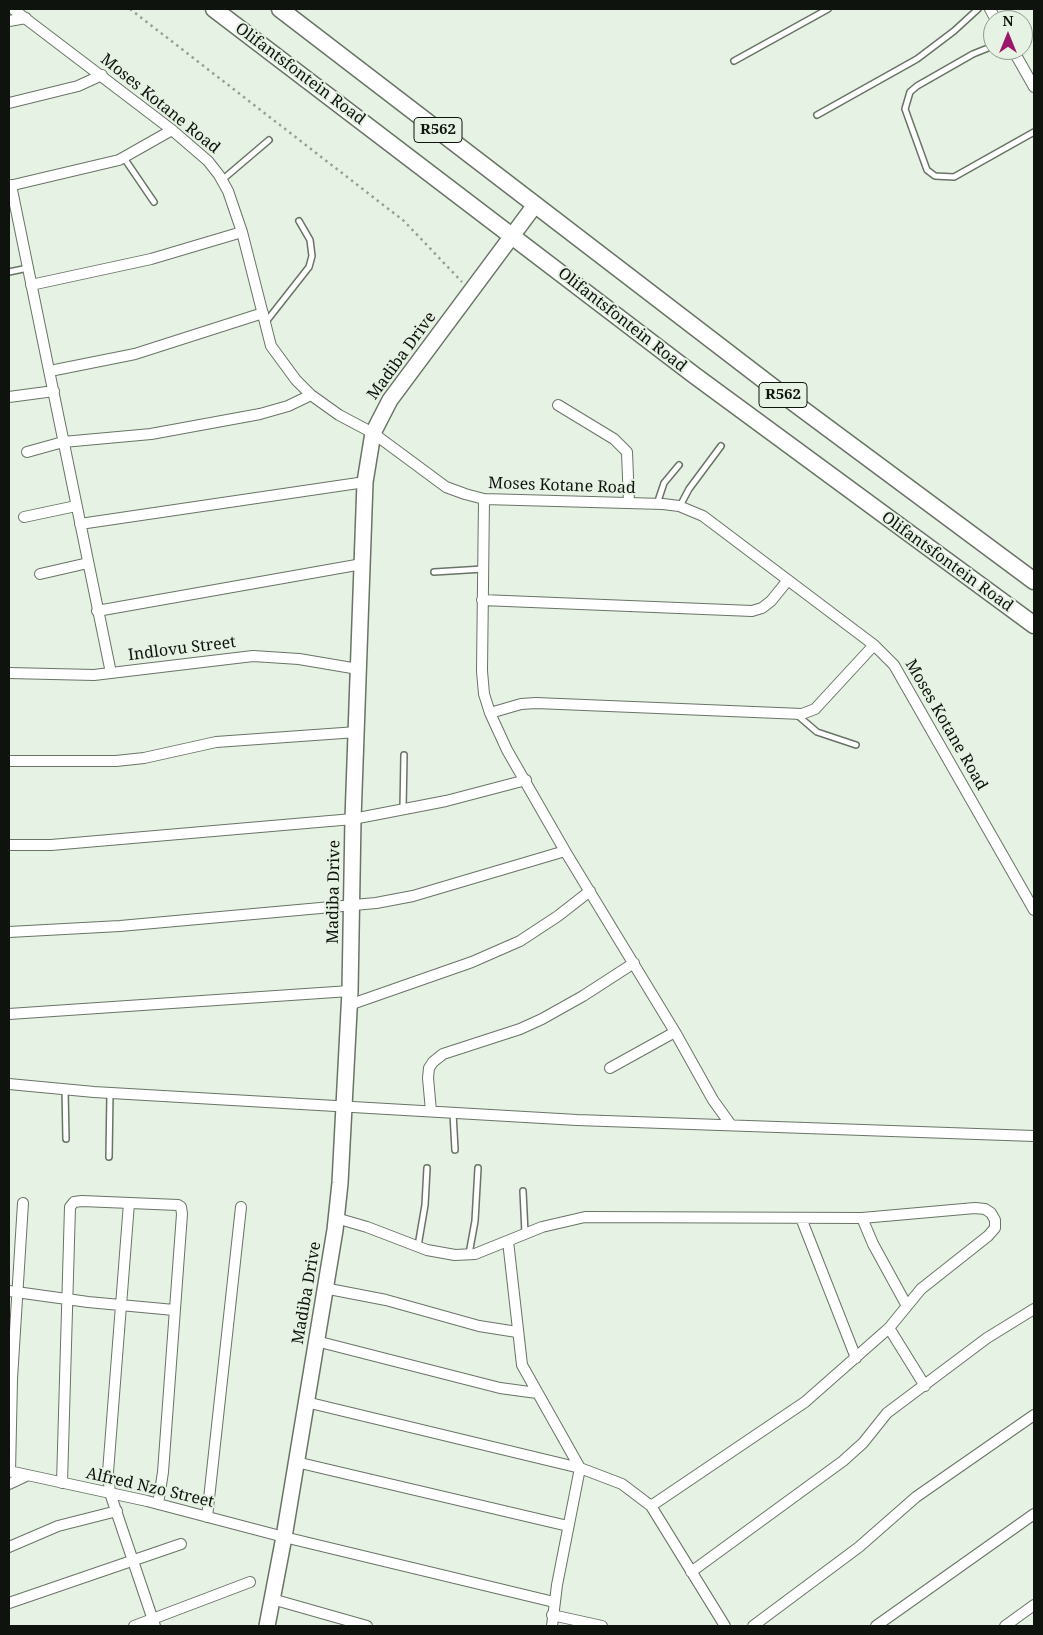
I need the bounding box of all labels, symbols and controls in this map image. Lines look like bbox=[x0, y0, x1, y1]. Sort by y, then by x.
north arrow bbox=[983, 10, 1033, 60]
text: N bbox=[1002, 11, 1014, 30]
street label: Olifantsfontein Road bbox=[231, 19, 369, 129]
street label: Moses Kotane Road bbox=[97, 50, 223, 158]
road number: R562 bbox=[414, 118, 462, 142]
street label: Olifantsfontein Road bbox=[554, 264, 690, 376]
street label: Madiba Drive bbox=[364, 308, 440, 404]
road number: R562 bbox=[759, 382, 807, 408]
street label: Moses Kotane Road bbox=[488, 474, 636, 498]
street label: Olifantsfontein Road bbox=[878, 508, 1016, 616]
street label: Indlovu Street bbox=[127, 633, 237, 665]
street label: Moses Kotane Road bbox=[901, 656, 991, 794]
street label: Madiba Drive bbox=[323, 840, 345, 944]
street label: Madiba Drive bbox=[289, 1240, 325, 1346]
street label: Alfred Nzo Street bbox=[84, 1464, 216, 1512]

